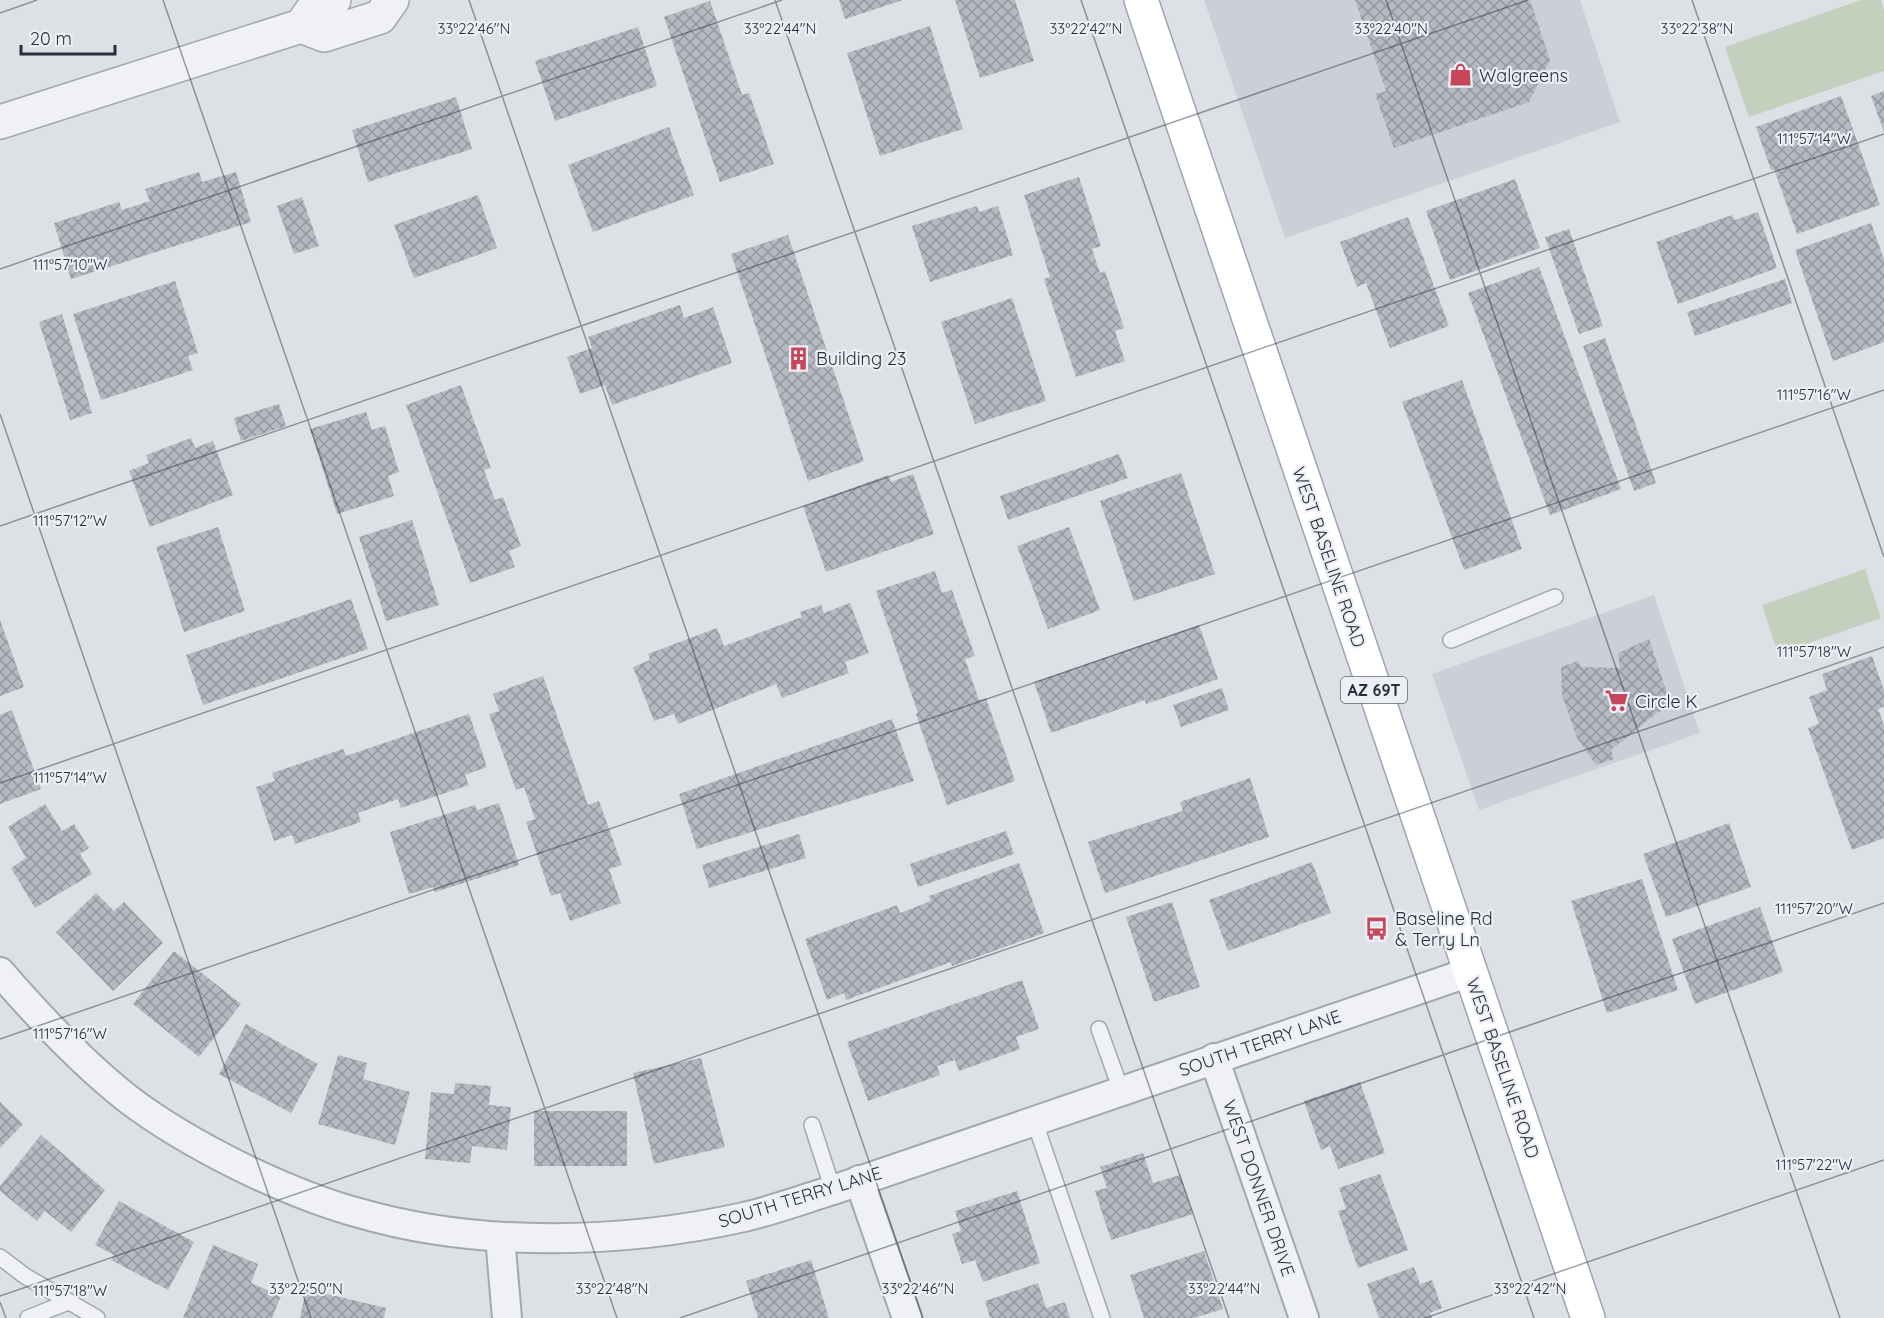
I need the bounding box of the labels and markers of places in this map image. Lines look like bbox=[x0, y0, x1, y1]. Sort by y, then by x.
shop icon: Walgreens bbox=[1448, 62, 1474, 88]
place label: Walgreens bbox=[1479, 64, 1568, 87]
building icon: Building 23 bbox=[785, 345, 811, 371]
place label: Building 23 bbox=[816, 347, 907, 370]
supermarket icon: Circle K bbox=[1604, 688, 1630, 714]
place label: Circle K bbox=[1635, 690, 1698, 713]
place label: Baseline Rd & Terry Ln bbox=[1395, 907, 1493, 951]
bus stop icon: Baseline Rd & Terry Ln bbox=[1364, 915, 1390, 941]

